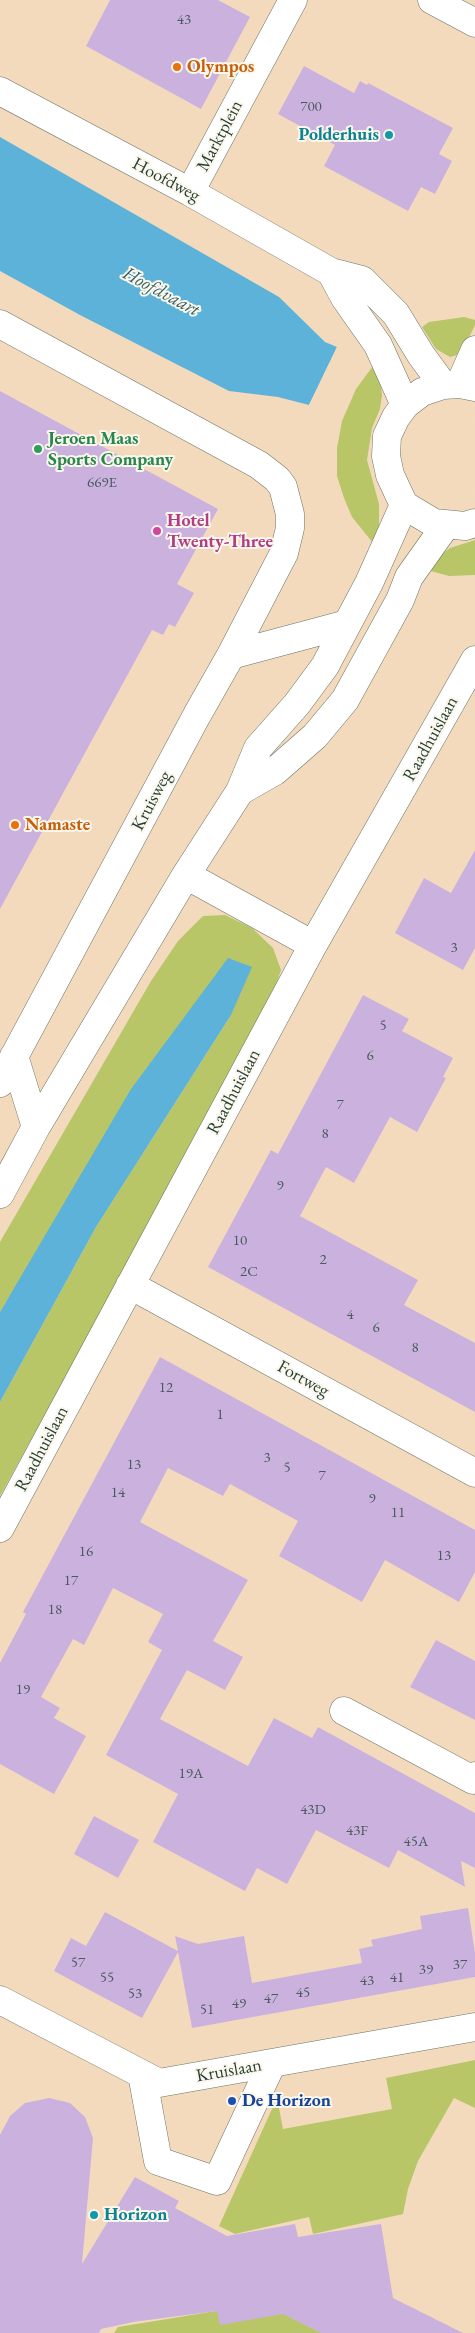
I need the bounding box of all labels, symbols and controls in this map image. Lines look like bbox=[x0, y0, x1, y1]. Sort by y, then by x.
house number: 43 bbox=[177, 11, 191, 29]
place label: Olympos bbox=[187, 56, 254, 78]
marker: Olympos bbox=[171, 61, 183, 73]
street label: Marktplein bbox=[192, 97, 248, 175]
house number: 700 bbox=[300, 98, 322, 116]
place label: Polderhuis bbox=[299, 124, 379, 146]
marker: Polderhuis bbox=[383, 129, 395, 141]
street label: Hoofdweg bbox=[128, 153, 204, 207]
water label: Hoofdvaart bbox=[119, 262, 203, 322]
place label: Jeroen Maas Sports Company bbox=[48, 428, 173, 470]
marker: Jeroen Maas Sports Company bbox=[32, 443, 44, 455]
house number: 669E bbox=[87, 474, 117, 492]
place label: Hotel Twenty-Three bbox=[167, 510, 273, 552]
marker: Hotel Twenty-Three bbox=[151, 525, 163, 537]
street label: Raadhuislaan bbox=[399, 693, 463, 785]
street label: Kruisweg bbox=[127, 767, 177, 835]
place label: Namaste bbox=[25, 814, 90, 836]
marker: Namaste bbox=[9, 819, 21, 831]
house number: 3 bbox=[450, 939, 458, 957]
house number: 5 bbox=[379, 1017, 387, 1035]
street label: Raadhuislaan bbox=[203, 1046, 265, 1138]
house number: 6 bbox=[366, 1047, 374, 1065]
house number: 7 bbox=[336, 1096, 344, 1114]
house number: 8 bbox=[321, 1125, 329, 1143]
house number: 9 bbox=[276, 1177, 284, 1195]
house number: 10 bbox=[233, 1232, 247, 1250]
house number: 2 bbox=[319, 1251, 327, 1269]
house number: 2C bbox=[240, 1263, 258, 1281]
house number: 4 bbox=[346, 1306, 354, 1324]
house number: 6 bbox=[372, 1319, 380, 1337]
house number: 8 bbox=[411, 1339, 419, 1357]
street label: Fortweg bbox=[273, 1356, 333, 1402]
house number: 12 bbox=[159, 1379, 173, 1397]
street label: Raadhuislaan bbox=[11, 1403, 73, 1495]
house number: 1 bbox=[216, 1406, 224, 1424]
house number: 3 bbox=[263, 1449, 271, 1467]
house number: 13 bbox=[127, 1456, 141, 1474]
house number: 5 bbox=[283, 1459, 291, 1477]
house number: 7 bbox=[318, 1467, 326, 1485]
house number: 14 bbox=[111, 1484, 125, 1502]
house number: 9 bbox=[368, 1490, 376, 1508]
house number: 11 bbox=[391, 1504, 405, 1522]
house number: 16 bbox=[79, 1543, 93, 1561]
house number: 13 bbox=[437, 1547, 451, 1565]
house number: 17 bbox=[64, 1572, 78, 1590]
house number: 18 bbox=[48, 1601, 62, 1619]
house number: 19 bbox=[16, 1681, 30, 1699]
house number: 19A bbox=[179, 1765, 203, 1783]
house number: 43D bbox=[300, 1801, 326, 1819]
house number: 43F bbox=[346, 1822, 368, 1840]
house number: 45A bbox=[404, 1833, 428, 1851]
house number: 57 bbox=[71, 1954, 85, 1972]
house number: 37 bbox=[453, 1956, 467, 1974]
house number: 39 bbox=[419, 1961, 433, 1979]
house number: 55 bbox=[100, 1969, 114, 1987]
house number: 41 bbox=[390, 1969, 404, 1987]
house number: 43 bbox=[360, 1972, 374, 1990]
house number: 45 bbox=[296, 1984, 310, 2002]
house number: 53 bbox=[128, 1985, 142, 2003]
house number: 47 bbox=[264, 1990, 278, 2008]
house number: 49 bbox=[232, 1995, 246, 2013]
house number: 51 bbox=[200, 2001, 214, 2019]
street label: Kruislaan bbox=[195, 2055, 263, 2087]
place label: De Horizon bbox=[242, 2090, 331, 2112]
marker: De Horizon bbox=[226, 2095, 238, 2107]
place label: Horizon bbox=[104, 2204, 167, 2226]
marker: Horizon bbox=[88, 2209, 100, 2221]

